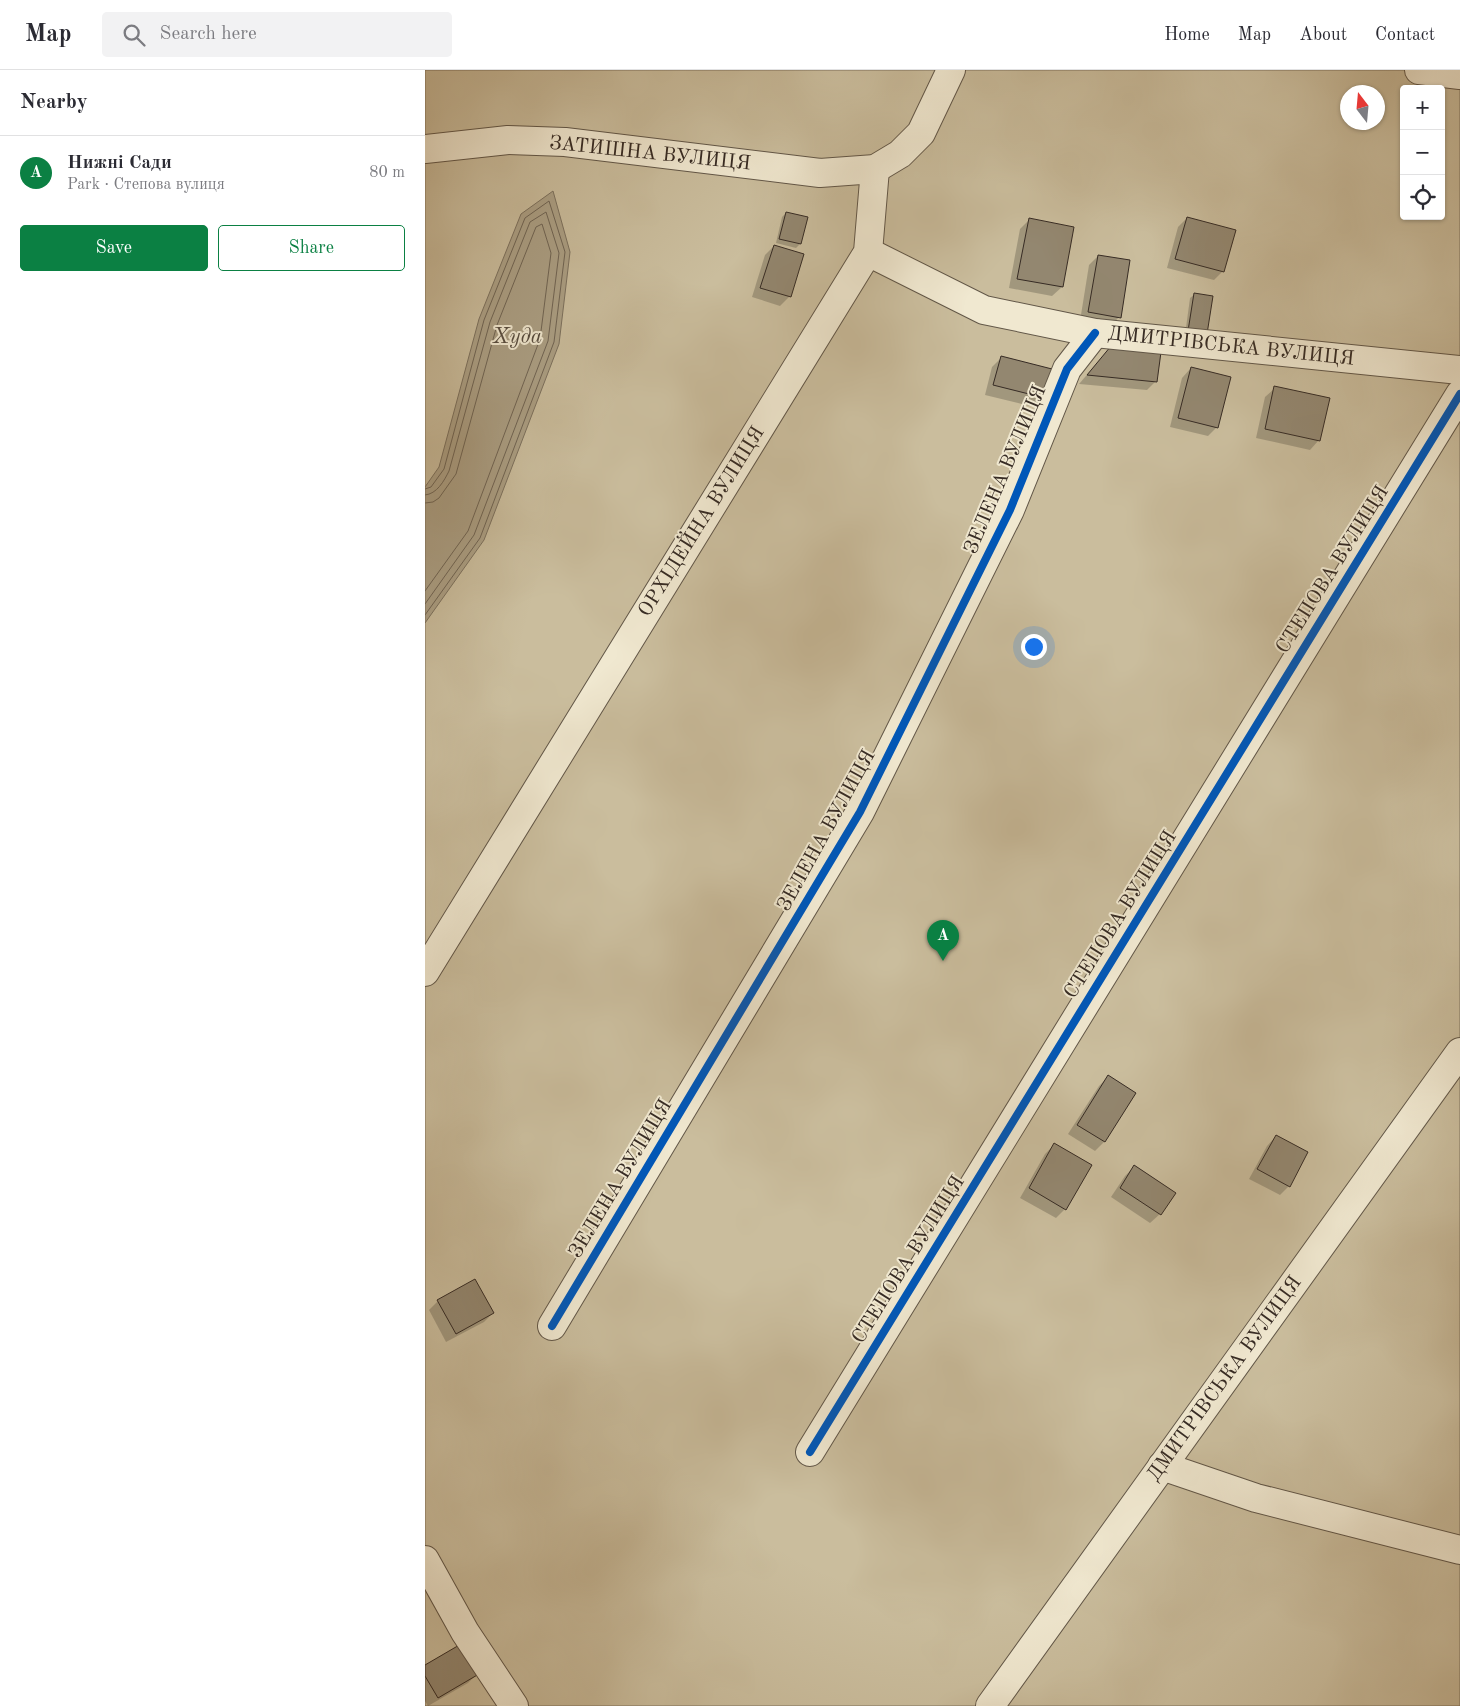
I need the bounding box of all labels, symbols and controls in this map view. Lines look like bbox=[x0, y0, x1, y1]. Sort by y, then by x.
search box bbox=[102, 12, 452, 57]
icon: search bbox=[120, 21, 148, 49]
text: Map bbox=[25, 23, 72, 47]
text: Search here bbox=[160, 25, 257, 44]
text: Home bbox=[1164, 26, 1210, 44]
text: Map bbox=[1238, 26, 1271, 44]
text: About bbox=[1299, 26, 1347, 44]
text: Contact bbox=[1375, 26, 1435, 44]
north arrow bbox=[1340, 85, 1385, 130]
map controls bbox=[1400, 85, 1445, 220]
button: + bbox=[1400, 85, 1445, 130]
text: Nearby bbox=[20, 92, 88, 113]
button: − bbox=[1400, 130, 1445, 175]
street label: ЗАТИШНА ВУЛИЦЯ bbox=[548, 133, 752, 175]
text: Нижні Сади bbox=[67, 154, 172, 173]
text: A bbox=[30, 165, 42, 181]
text: 80 m bbox=[369, 165, 405, 181]
button: locate bbox=[1400, 175, 1445, 220]
text: Park · Степова вулиця bbox=[67, 177, 225, 193]
button: Save bbox=[20, 225, 208, 271]
button: Share bbox=[218, 225, 405, 271]
street label: ДМИТРІВСЬКА ВУЛИЦЯ bbox=[1107, 324, 1355, 370]
water label: Худа bbox=[492, 327, 542, 348]
street label: ЗЕЛЕНА ВУЛИЦЯ bbox=[961, 383, 1051, 557]
street label: ОРХІДЕЙНА ВУЛИЦЯ bbox=[633, 422, 769, 621]
street label: СТЕПОВА ВУЛИЦЯ bbox=[1273, 482, 1393, 658]
your location bbox=[1021, 634, 1047, 660]
street label: ЗЕЛЕНА ВУЛИЦЯ bbox=[774, 747, 880, 915]
street label: СТЕПОВА ВУЛИЦЯ bbox=[1061, 827, 1181, 1003]
pin: A bbox=[927, 920, 959, 961]
street label: ЗЕЛЕНА ВУЛИЦЯ bbox=[566, 1096, 676, 1262]
street label: СТЕПОВА ВУЛИЦЯ bbox=[849, 1172, 969, 1348]
street label: ДМИТРІВСЬКА ВУЛИЦЯ bbox=[1144, 1273, 1306, 1485]

